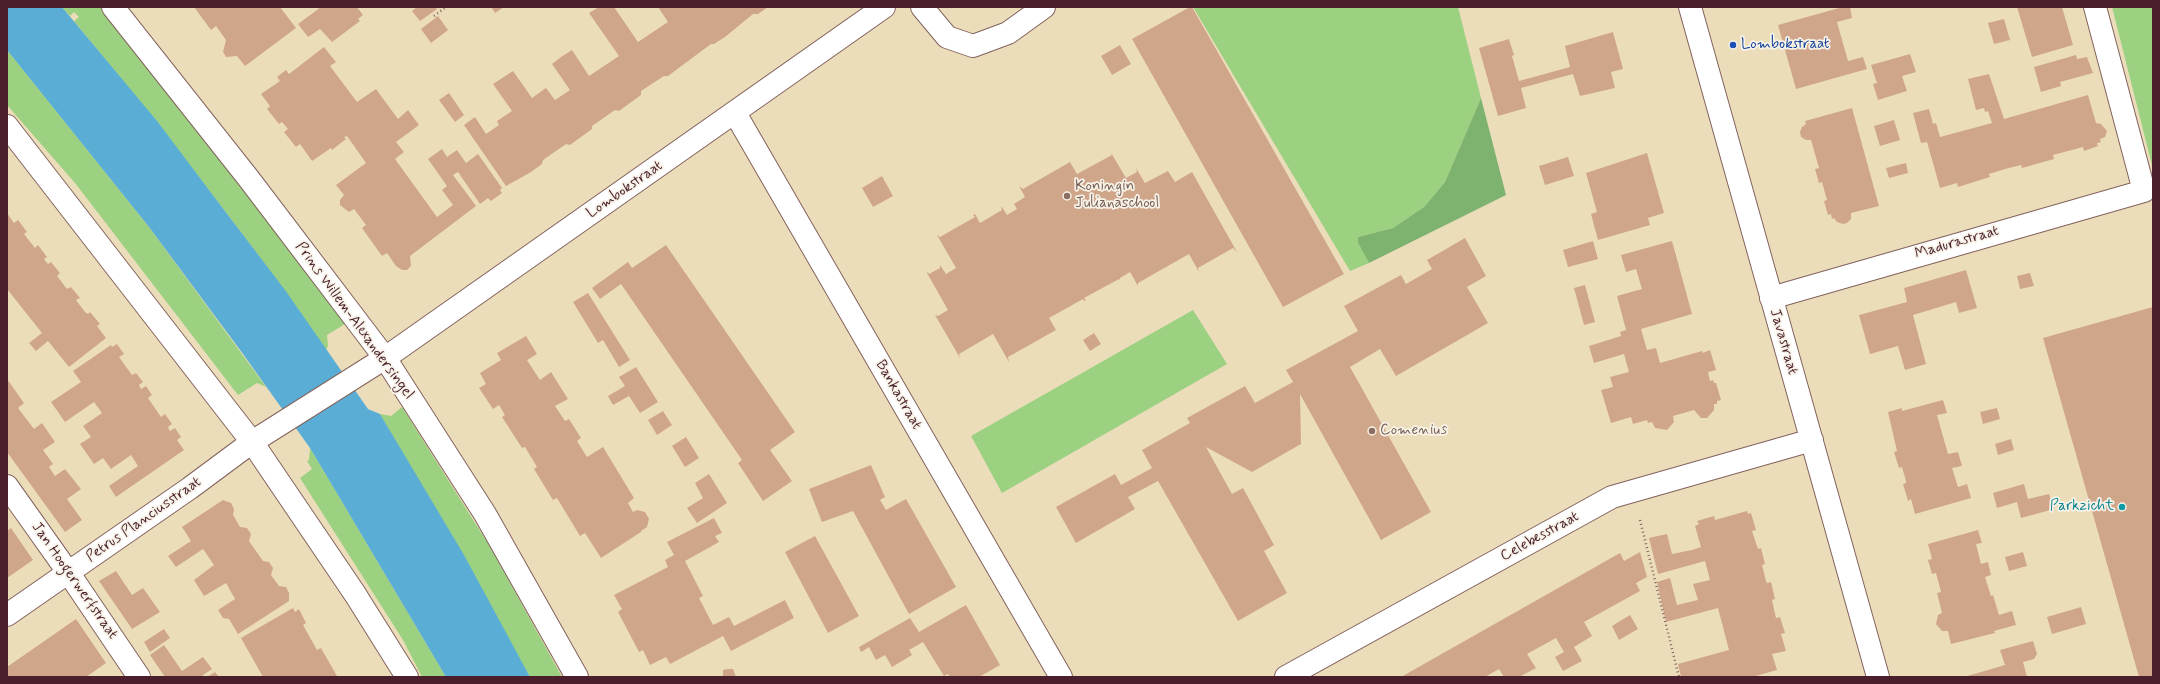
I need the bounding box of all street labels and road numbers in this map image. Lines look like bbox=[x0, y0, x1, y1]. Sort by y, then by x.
street label: Lombokstraat bbox=[584, 157, 666, 223]
street label: Madurastraat bbox=[1913, 222, 2001, 264]
street label: Prins Willem-Alexandersingel bbox=[291, 239, 417, 403]
street label: Javastraat bbox=[1765, 307, 1801, 377]
street label: Bankastraat bbox=[871, 357, 925, 433]
street label: Petrus Planciusstraat bbox=[83, 474, 205, 566]
street label: Celebesstraat bbox=[1498, 508, 1582, 566]
street label: Jan Hoogerwerfstraat bbox=[27, 519, 121, 643]

